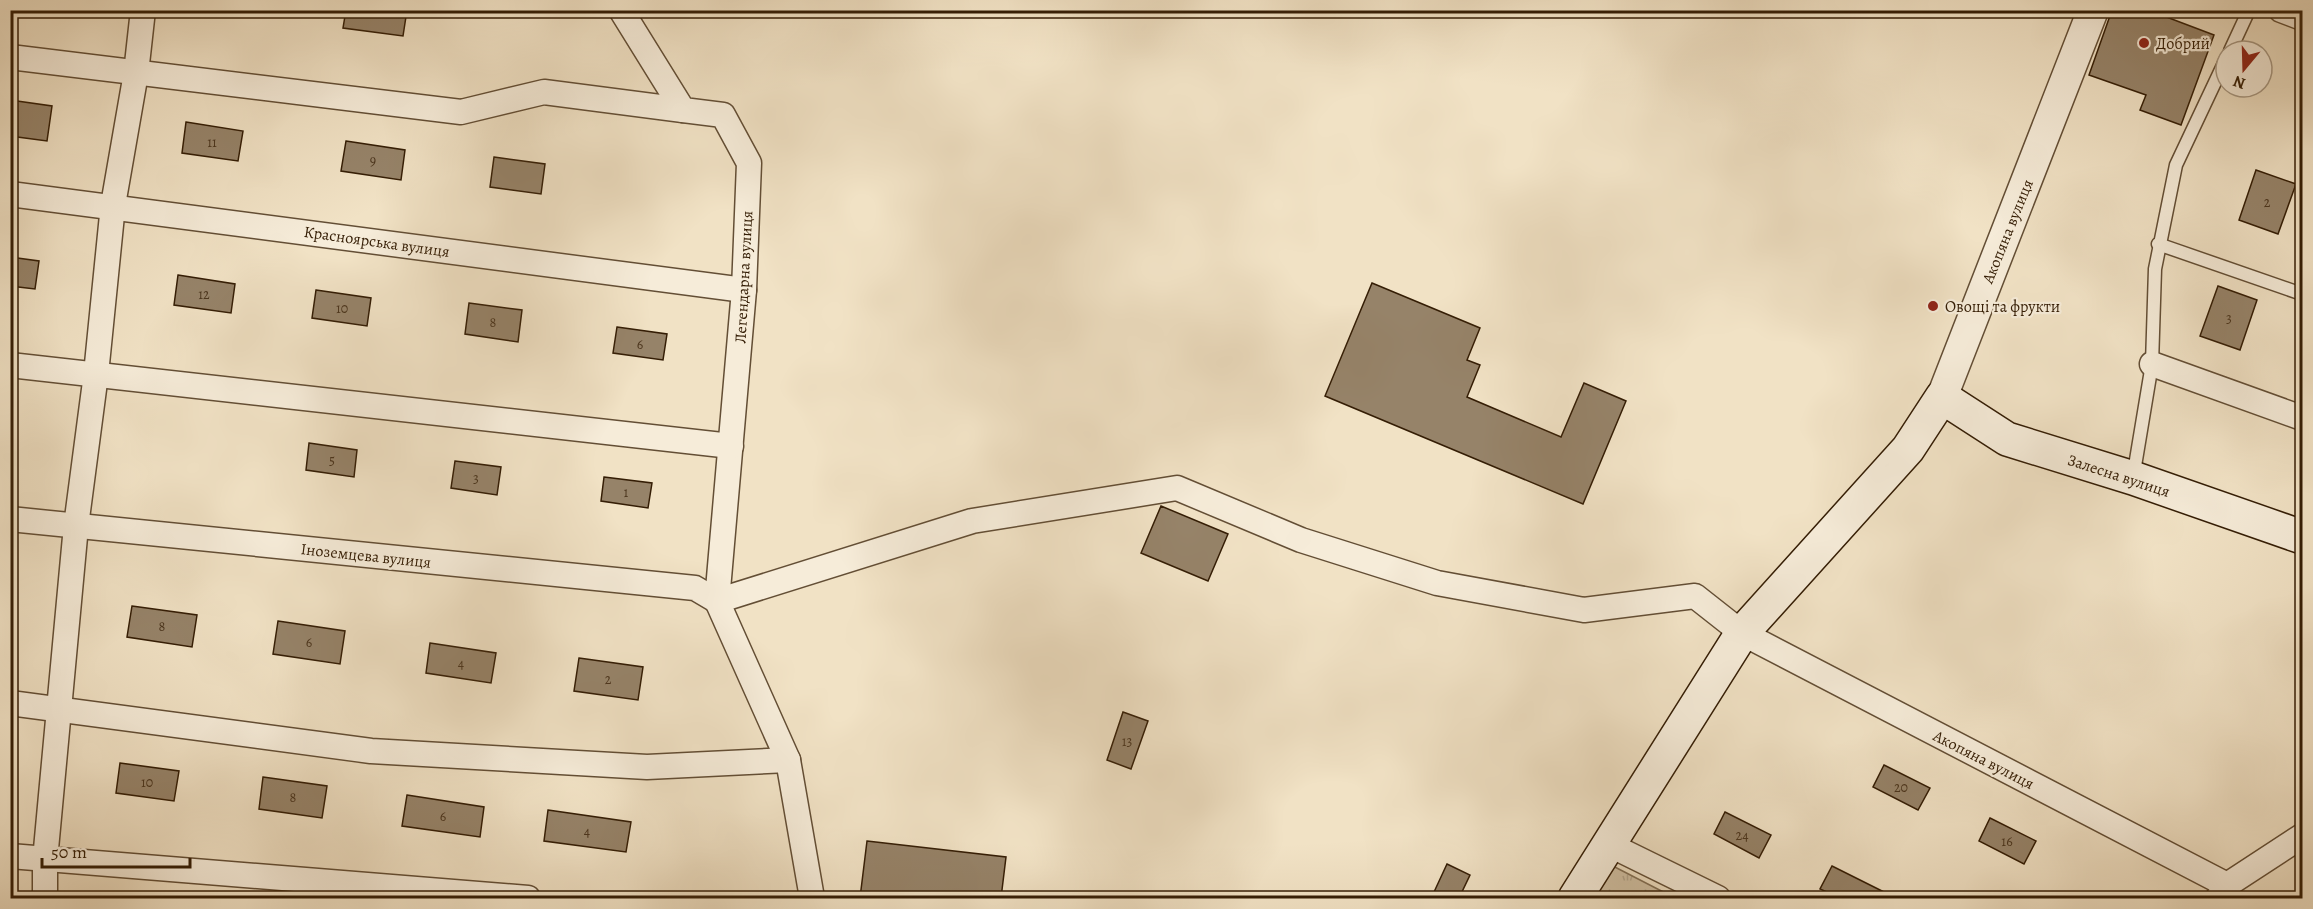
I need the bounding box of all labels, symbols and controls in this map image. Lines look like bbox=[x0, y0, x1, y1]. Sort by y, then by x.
place label: Добрий bbox=[2156, 33, 2210, 55]
marker: Добрий bbox=[2137, 36, 2151, 50]
north arrow bbox=[2214, 39, 2274, 99]
text: N bbox=[2230, 70, 2249, 95]
house number: 11 bbox=[207, 133, 217, 152]
house number: 9 bbox=[370, 151, 376, 170]
street label: Акопяна вулиця bbox=[1977, 176, 2039, 288]
house number: 2 bbox=[2264, 193, 2271, 212]
street label: Легендарна вулиця bbox=[730, 210, 758, 344]
street label: Красноярська вулиця bbox=[302, 221, 451, 263]
house number: 12 bbox=[198, 285, 210, 304]
place label: Овощі та фрукти bbox=[1945, 296, 2060, 318]
house number: 10 bbox=[336, 299, 348, 318]
marker: Овощі та фрукти bbox=[1926, 299, 1940, 313]
house number: 3 bbox=[2226, 309, 2232, 328]
house number: 8 bbox=[490, 313, 497, 332]
house number: 6 bbox=[637, 335, 643, 354]
street label: Залесна вулиця bbox=[2065, 449, 2173, 503]
house number: 5 bbox=[329, 451, 335, 470]
house number: 3 bbox=[473, 469, 479, 488]
house number: 1 bbox=[624, 483, 629, 502]
street label: Іноземцева вулиця bbox=[300, 538, 432, 574]
house number: 8 bbox=[159, 617, 166, 636]
house number: 6 bbox=[306, 633, 312, 652]
house number: 4 bbox=[458, 654, 464, 673]
house number: 2 bbox=[605, 670, 612, 689]
street label: Акопяна вулиця bbox=[1928, 725, 2038, 795]
house number: 13 bbox=[1122, 732, 1132, 751]
house number: 10 bbox=[141, 773, 153, 792]
house number: 20 bbox=[1894, 778, 1908, 797]
house number: 8 bbox=[290, 788, 297, 807]
house number: 6 bbox=[440, 807, 446, 826]
house number: 4 bbox=[584, 822, 590, 841]
house number: 24 bbox=[1736, 826, 1749, 845]
scale bar bbox=[42, 831, 190, 869]
house number: 16 bbox=[2001, 832, 2013, 851]
text: 50 m bbox=[51, 840, 87, 864]

